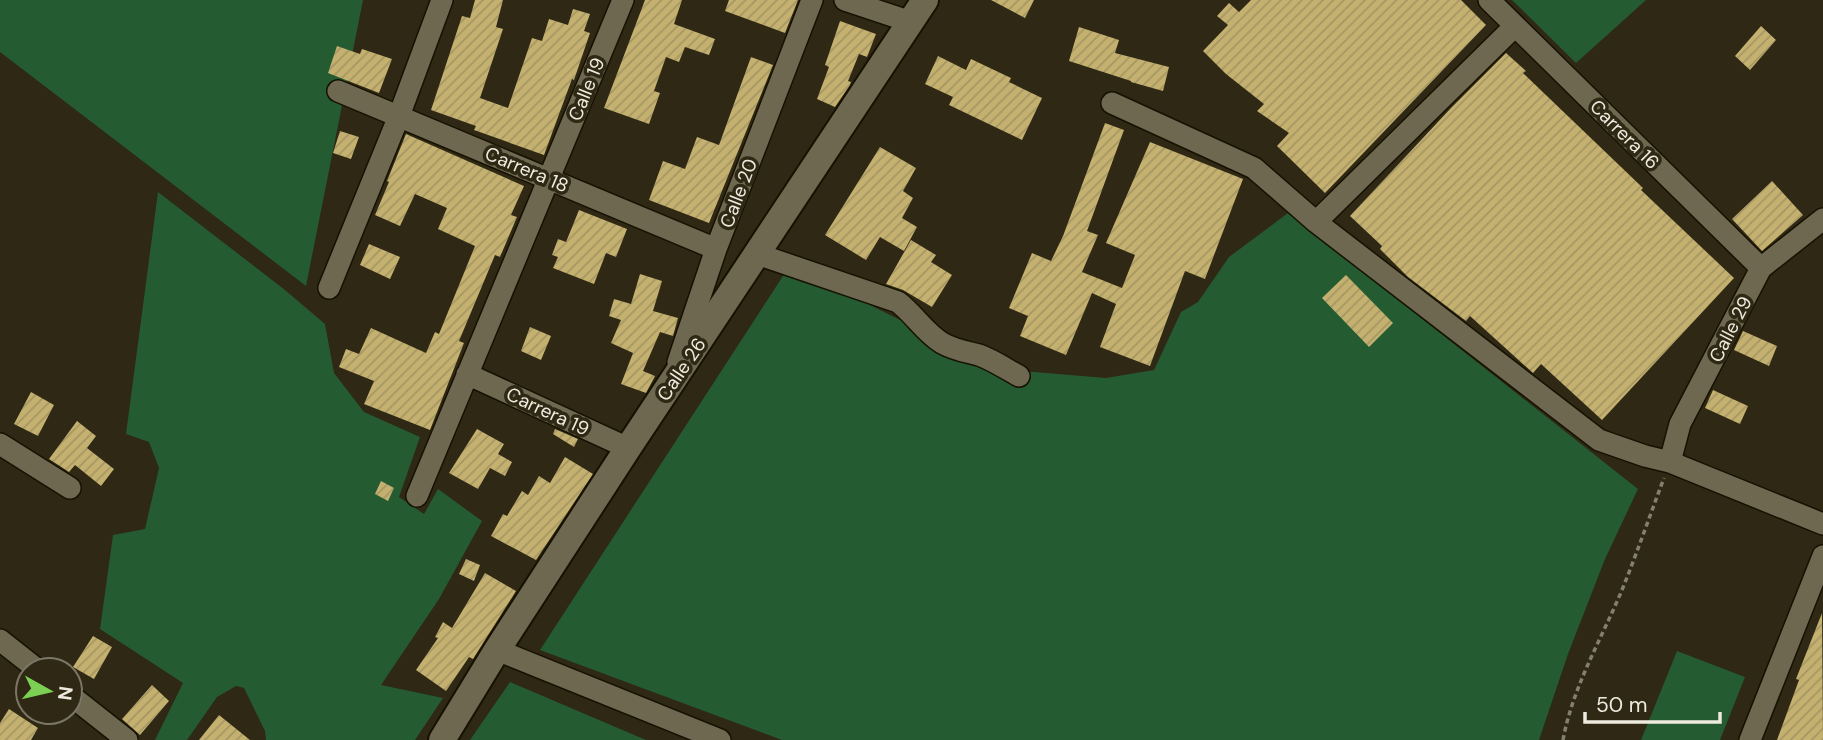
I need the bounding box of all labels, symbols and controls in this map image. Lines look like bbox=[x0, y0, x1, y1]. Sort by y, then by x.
street label: Calle 19 bbox=[562, 54, 610, 125]
street label: Carrera 16 bbox=[1584, 94, 1665, 175]
street label: Carrera 18 bbox=[481, 141, 572, 198]
street label: Calle 20 bbox=[714, 155, 763, 231]
street label: Calle 29 bbox=[1703, 292, 1758, 367]
street label: Calle 26 bbox=[651, 333, 712, 406]
street label: Carrera 19 bbox=[502, 381, 593, 442]
north arrow bbox=[14, 656, 84, 726]
scale bar bbox=[1585, 680, 1720, 724]
text: N bbox=[52, 685, 79, 702]
text: 50 m bbox=[1596, 691, 1647, 719]

